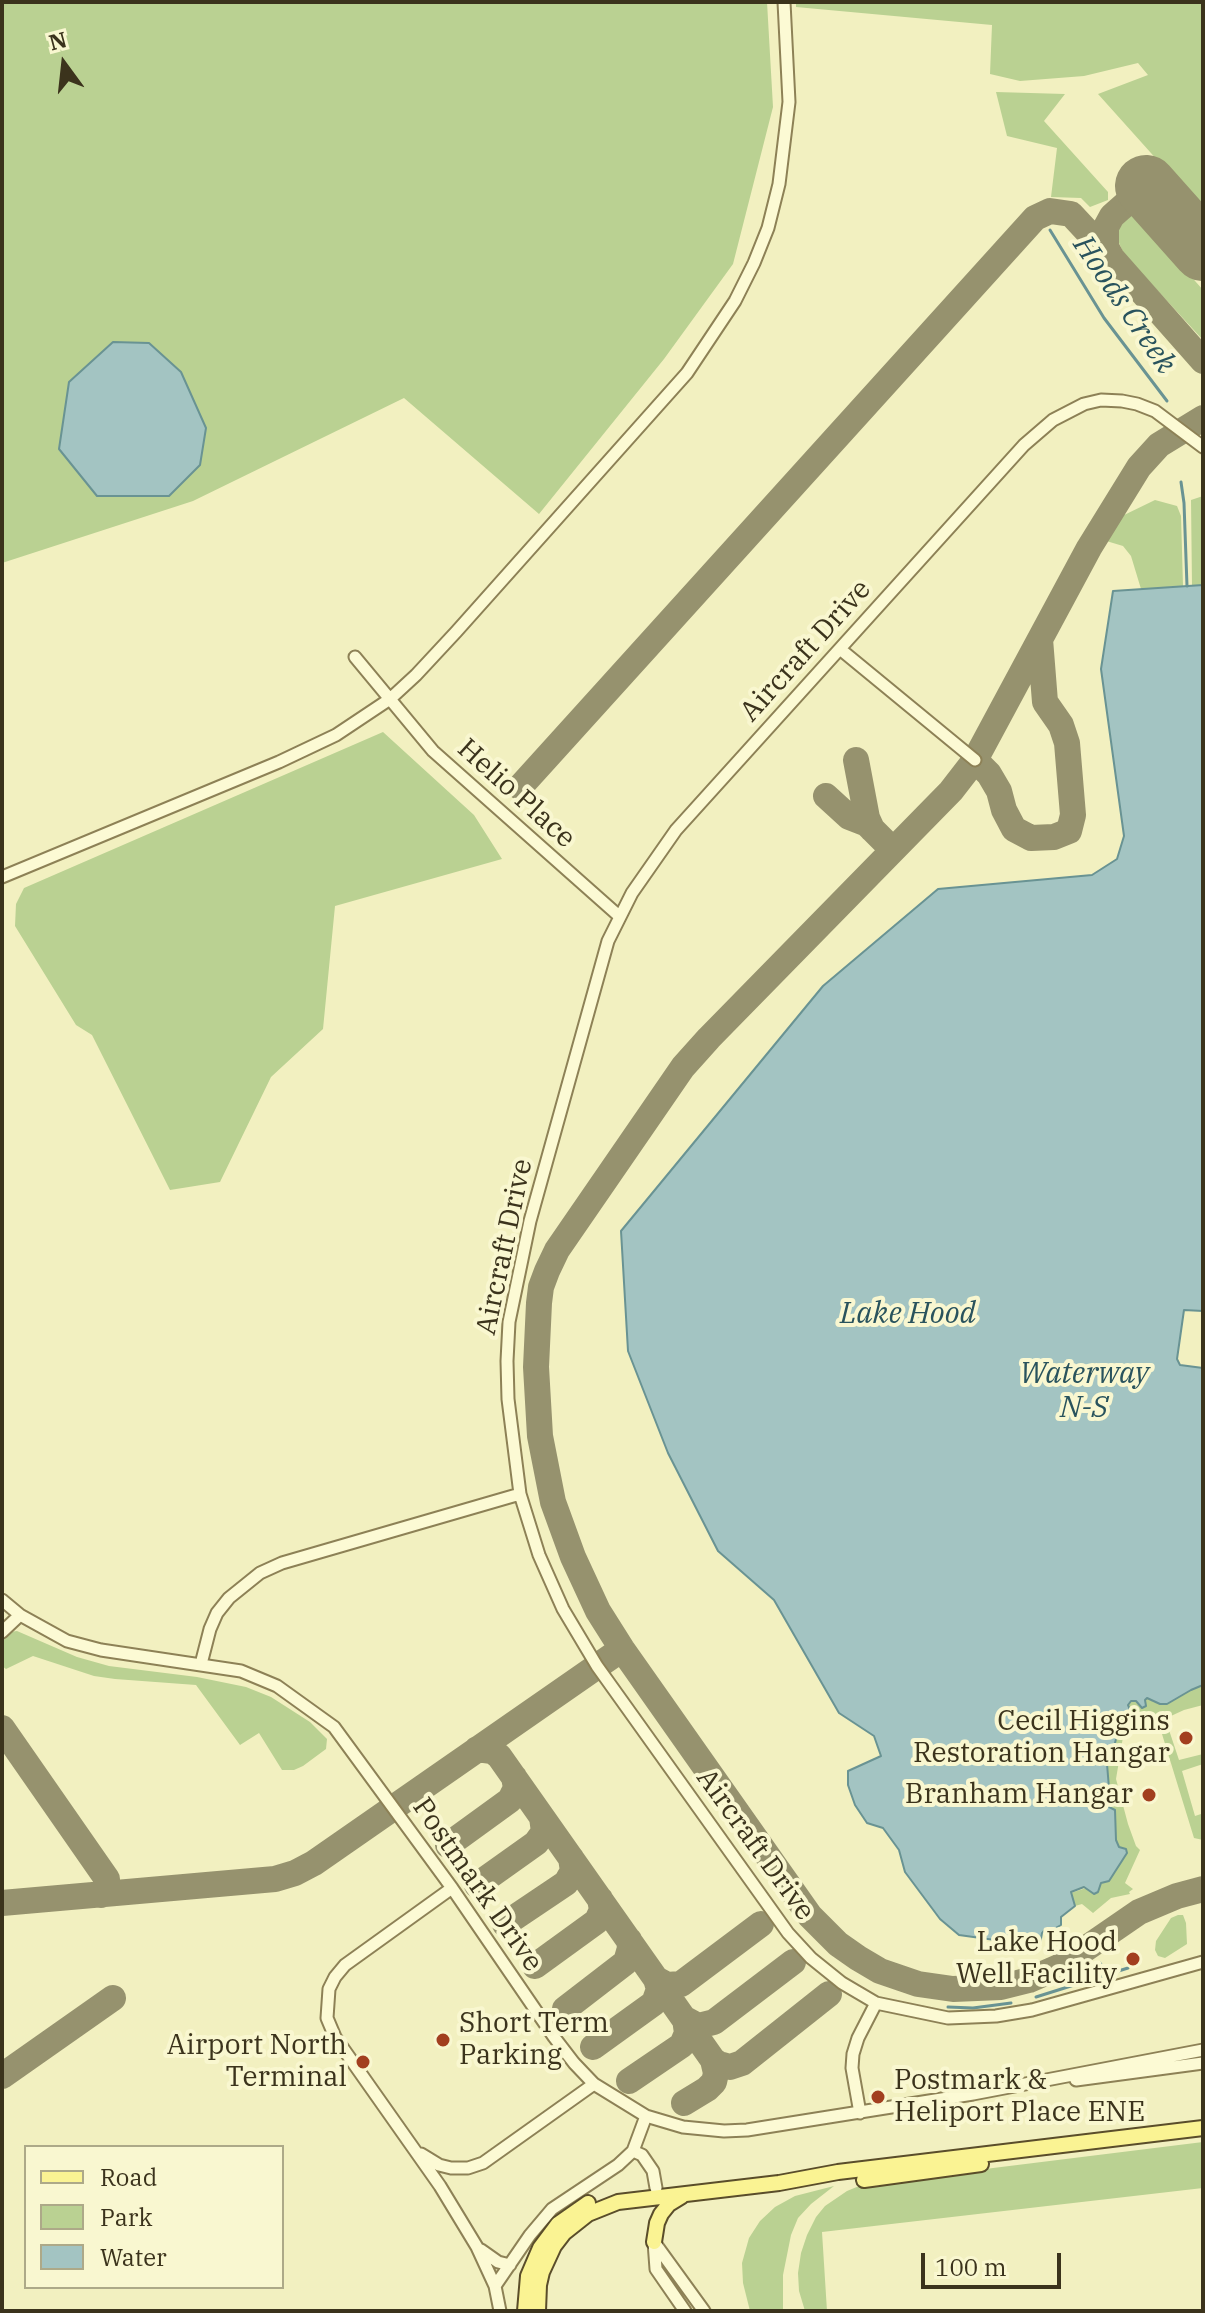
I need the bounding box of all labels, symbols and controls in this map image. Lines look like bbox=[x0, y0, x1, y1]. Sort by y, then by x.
north arrow bbox=[24, 24, 104, 104]
text: N bbox=[45, 24, 70, 57]
water label: Hoods Creek bbox=[1065, 229, 1183, 381]
street label: Aircraft Drive bbox=[734, 573, 878, 729]
street label: Helio Place bbox=[450, 732, 582, 856]
street label: Aircraft Drive bbox=[470, 1156, 540, 1338]
water label: Lake Hood bbox=[840, 1296, 976, 1332]
water label: Waterway N-S bbox=[1019, 1356, 1149, 1426]
place label: Cecil Higgins Restoration Hangar bbox=[913, 1705, 1170, 1771]
marker: Cecil Higgins Restoration Hangar bbox=[1177, 1729, 1195, 1747]
street label: Aircraft Drive bbox=[689, 1763, 821, 1927]
place label: Branham Hangar bbox=[905, 1778, 1133, 1812]
marker: Branham Hangar bbox=[1140, 1786, 1158, 1804]
street label: Postmark Drive bbox=[405, 1792, 549, 1978]
place label: Lake Hood Well Facility bbox=[956, 1926, 1117, 1992]
marker: Lake Hood Well Facility bbox=[1124, 1950, 1142, 1968]
place label: Short Term Parking bbox=[459, 2007, 609, 2073]
place label: Airport North Terminal bbox=[167, 2029, 347, 2095]
marker: Short Term Parking bbox=[434, 2031, 452, 2049]
marker: Airport North Terminal bbox=[354, 2053, 372, 2071]
place label: Postmark & Heliport Place ENE bbox=[894, 2064, 1145, 2130]
marker: Postmark & Heliport Place ENE bbox=[869, 2088, 887, 2106]
legend bbox=[24, 2145, 284, 2289]
text: Road bbox=[100, 2161, 157, 2193]
text: Park bbox=[100, 2201, 152, 2233]
scale bar bbox=[925, 2237, 1065, 2287]
text: Water bbox=[100, 2241, 167, 2273]
text: 100 m bbox=[935, 2251, 1007, 2283]

